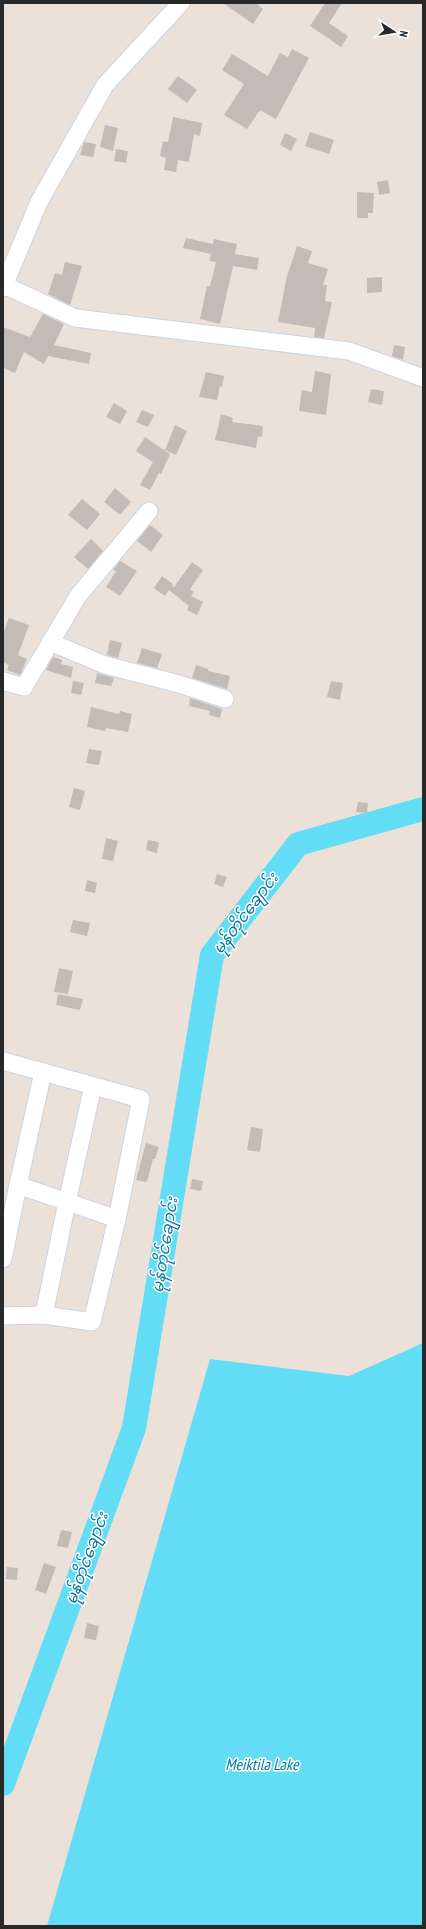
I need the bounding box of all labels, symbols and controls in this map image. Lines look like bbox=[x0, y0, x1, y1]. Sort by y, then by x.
north arrow bbox=[374, 12, 414, 52]
text: N bbox=[396, 30, 411, 38]
water label: မုန်တိုင်ချောင်း bbox=[207, 867, 286, 960]
water label: မုန်တိုင်ချောင်း bbox=[146, 1194, 186, 1295]
water label: မုန်တိုင်ချောင်း bbox=[59, 1508, 116, 1608]
water label: Meiktila Lake bbox=[225, 1754, 300, 1774]

